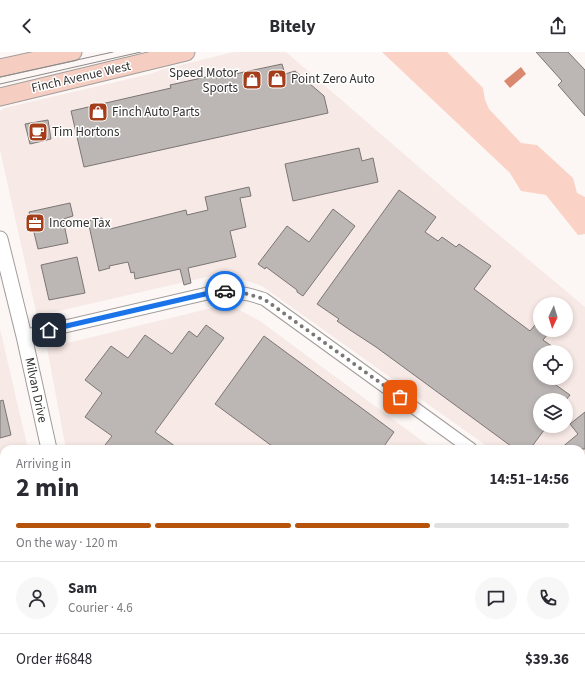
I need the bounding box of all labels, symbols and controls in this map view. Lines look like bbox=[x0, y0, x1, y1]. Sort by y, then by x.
text: Bitely bbox=[269, 14, 316, 39]
icon: back bbox=[16, 15, 38, 37]
icon: share bbox=[547, 15, 569, 37]
street label: Finch Avenue West bbox=[30, 57, 133, 97]
place label: Speed Motor Sports bbox=[169, 64, 239, 97]
shop icon: Point Zero Auto bbox=[266, 68, 288, 90]
shop icon: Speed Motor Sports bbox=[241, 69, 263, 91]
place label: Point Zero Auto bbox=[291, 70, 375, 88]
shop icon: Finch Auto Parts bbox=[87, 101, 109, 123]
place label: Finch Auto Parts bbox=[112, 103, 200, 121]
cafe icon: Tim Hortons bbox=[27, 121, 49, 143]
place label: Tim Hortons bbox=[52, 123, 120, 141]
office icon: Income Tax bbox=[24, 212, 46, 234]
place label: Income Tax bbox=[49, 214, 111, 232]
courier bbox=[205, 271, 245, 311]
icon: car bbox=[214, 280, 236, 302]
north arrow bbox=[533, 297, 573, 337]
map controls bbox=[533, 297, 573, 433]
pin bbox=[32, 313, 66, 347]
icon: home bbox=[38, 319, 60, 341]
button: locate bbox=[533, 345, 573, 385]
street label: Milvan Drive bbox=[20, 356, 52, 424]
pin bbox=[383, 380, 417, 414]
icon: bag bbox=[389, 386, 411, 408]
button: layers bbox=[533, 393, 573, 433]
text: Arriving in bbox=[16, 455, 71, 473]
text: 2 min bbox=[16, 469, 79, 506]
text: 14:51–14:56 bbox=[489, 469, 569, 490]
text: On the way · 120 m bbox=[16, 534, 118, 552]
button: person bbox=[16, 577, 58, 619]
button: chat bbox=[475, 577, 517, 619]
button: phone bbox=[527, 577, 569, 619]
text: Sam bbox=[68, 578, 97, 599]
text: Courier · 4.6 bbox=[68, 599, 133, 617]
text: Order #6848 bbox=[16, 649, 92, 670]
text: $39.36 bbox=[525, 649, 569, 670]

